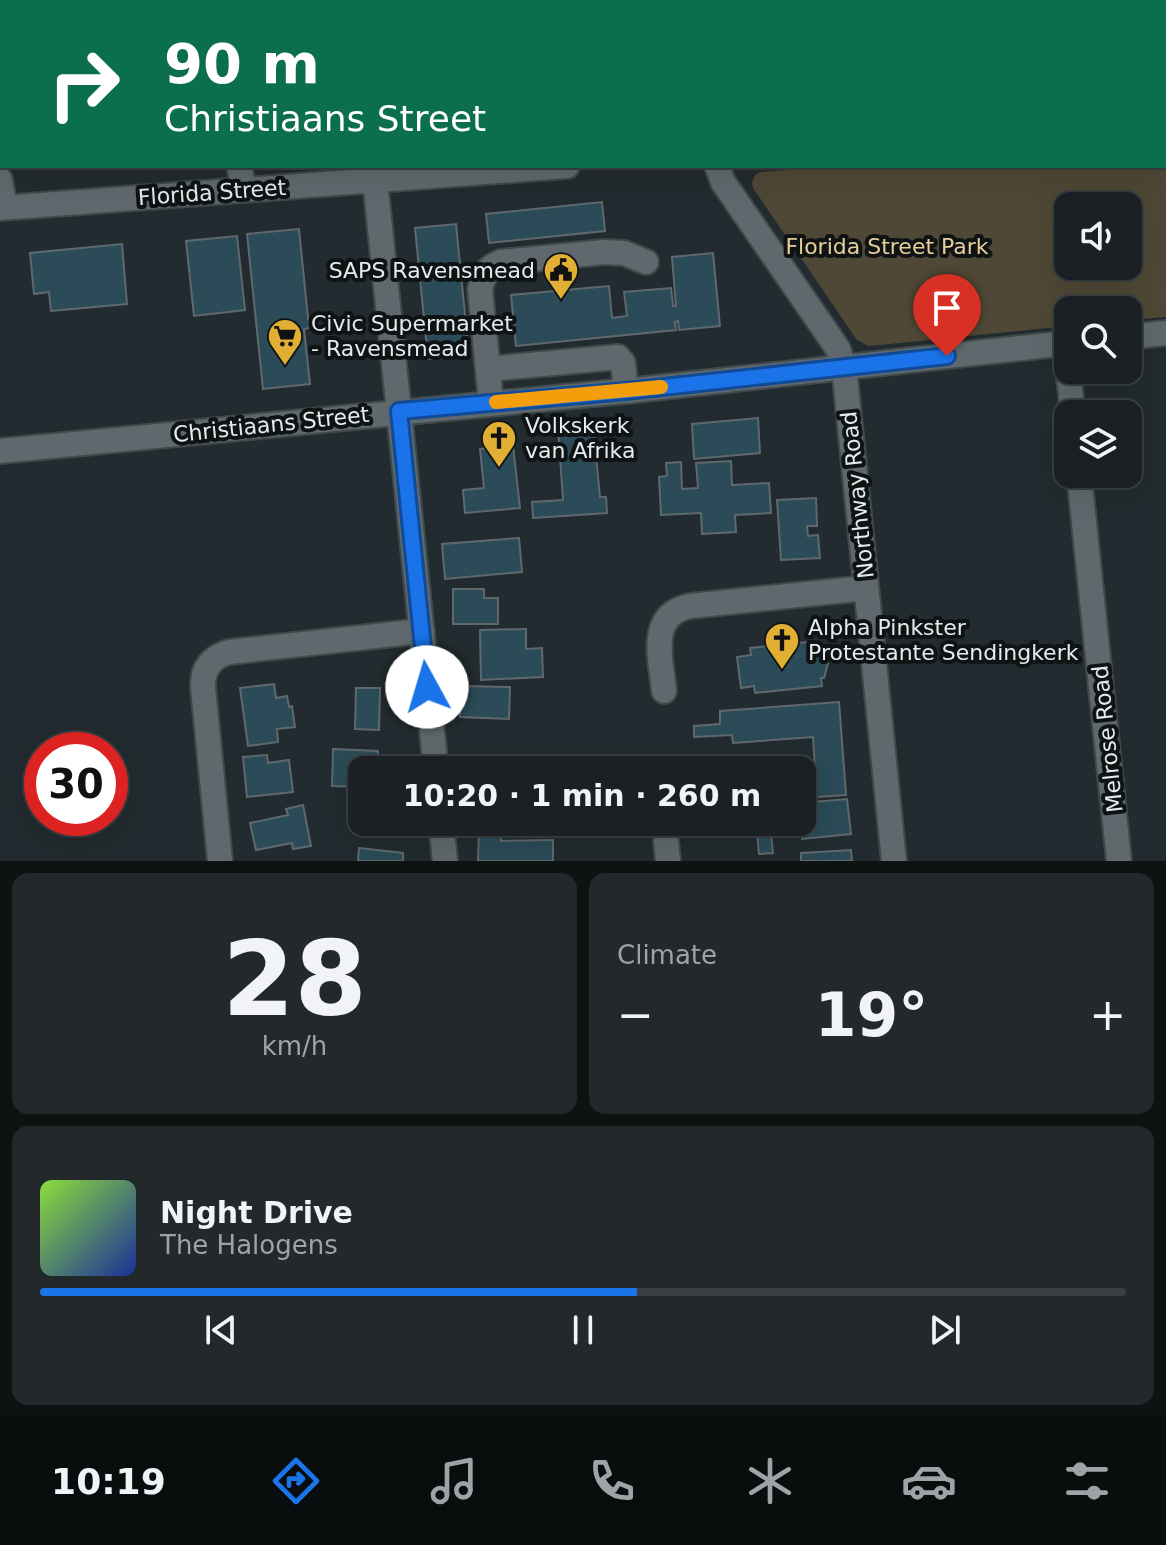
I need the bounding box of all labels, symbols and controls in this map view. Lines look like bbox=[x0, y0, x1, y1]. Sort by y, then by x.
text: 90 m bbox=[164, 31, 320, 96]
icon: right bbox=[32, 32, 136, 136]
text: Christiaans Street bbox=[164, 98, 486, 139]
street label: Florida Street bbox=[137, 175, 287, 210]
map controls bbox=[1054, 192, 1142, 488]
button: sound bbox=[1054, 192, 1142, 280]
park label: Florida Street Park bbox=[785, 234, 989, 259]
public building icon: SAPS Ravensmead bbox=[542, 251, 580, 301]
place label: SAPS Ravensmead bbox=[329, 258, 535, 283]
pin bbox=[913, 274, 981, 356]
icon: arrive bbox=[925, 286, 969, 330]
button: search bbox=[1054, 296, 1142, 384]
place label: Civic Supermarket - Ravensmead bbox=[311, 311, 513, 361]
supermarket icon: Civic Supermarket - Ravensmead bbox=[266, 317, 304, 367]
button: layers bbox=[1054, 400, 1142, 488]
street label: Christiaans Street bbox=[172, 402, 371, 447]
street label: Northway Road bbox=[836, 410, 879, 580]
place label: Volkskerk van Afrika bbox=[525, 413, 635, 463]
church icon: Volkskerk van Afrika bbox=[480, 419, 518, 469]
place label: Alpha Pinkster Protestante Sendingkerk bbox=[808, 615, 1079, 665]
church icon: Alpha Pinkster Protestante Sendingkerk bbox=[763, 621, 801, 671]
position arrow bbox=[385, 645, 469, 729]
street label: Melrose Road bbox=[1087, 664, 1128, 814]
speed limit sign: 30 bbox=[24, 732, 128, 836]
text: 10:20 · 1 min · 260 m bbox=[403, 778, 761, 813]
text: 28 bbox=[222, 918, 367, 1040]
text: Climate bbox=[617, 940, 717, 970]
text: 19° bbox=[815, 980, 928, 1050]
text: − bbox=[617, 989, 654, 1040]
text: + bbox=[1089, 989, 1126, 1040]
text: km/h bbox=[262, 1031, 327, 1061]
text: Night Drive bbox=[160, 1195, 353, 1230]
text: The Halogens bbox=[160, 1230, 338, 1260]
icon: previous bbox=[199, 1308, 243, 1352]
icon: pause bbox=[561, 1308, 605, 1352]
icon: next bbox=[923, 1308, 967, 1352]
icon: directions bbox=[268, 1453, 324, 1509]
icon: music bbox=[426, 1453, 482, 1509]
icon: phone bbox=[584, 1453, 640, 1509]
icon: climate bbox=[742, 1453, 798, 1509]
icon: car bbox=[901, 1453, 957, 1509]
icon: filters bbox=[1059, 1453, 1115, 1509]
text: 10:19 bbox=[51, 1461, 166, 1502]

